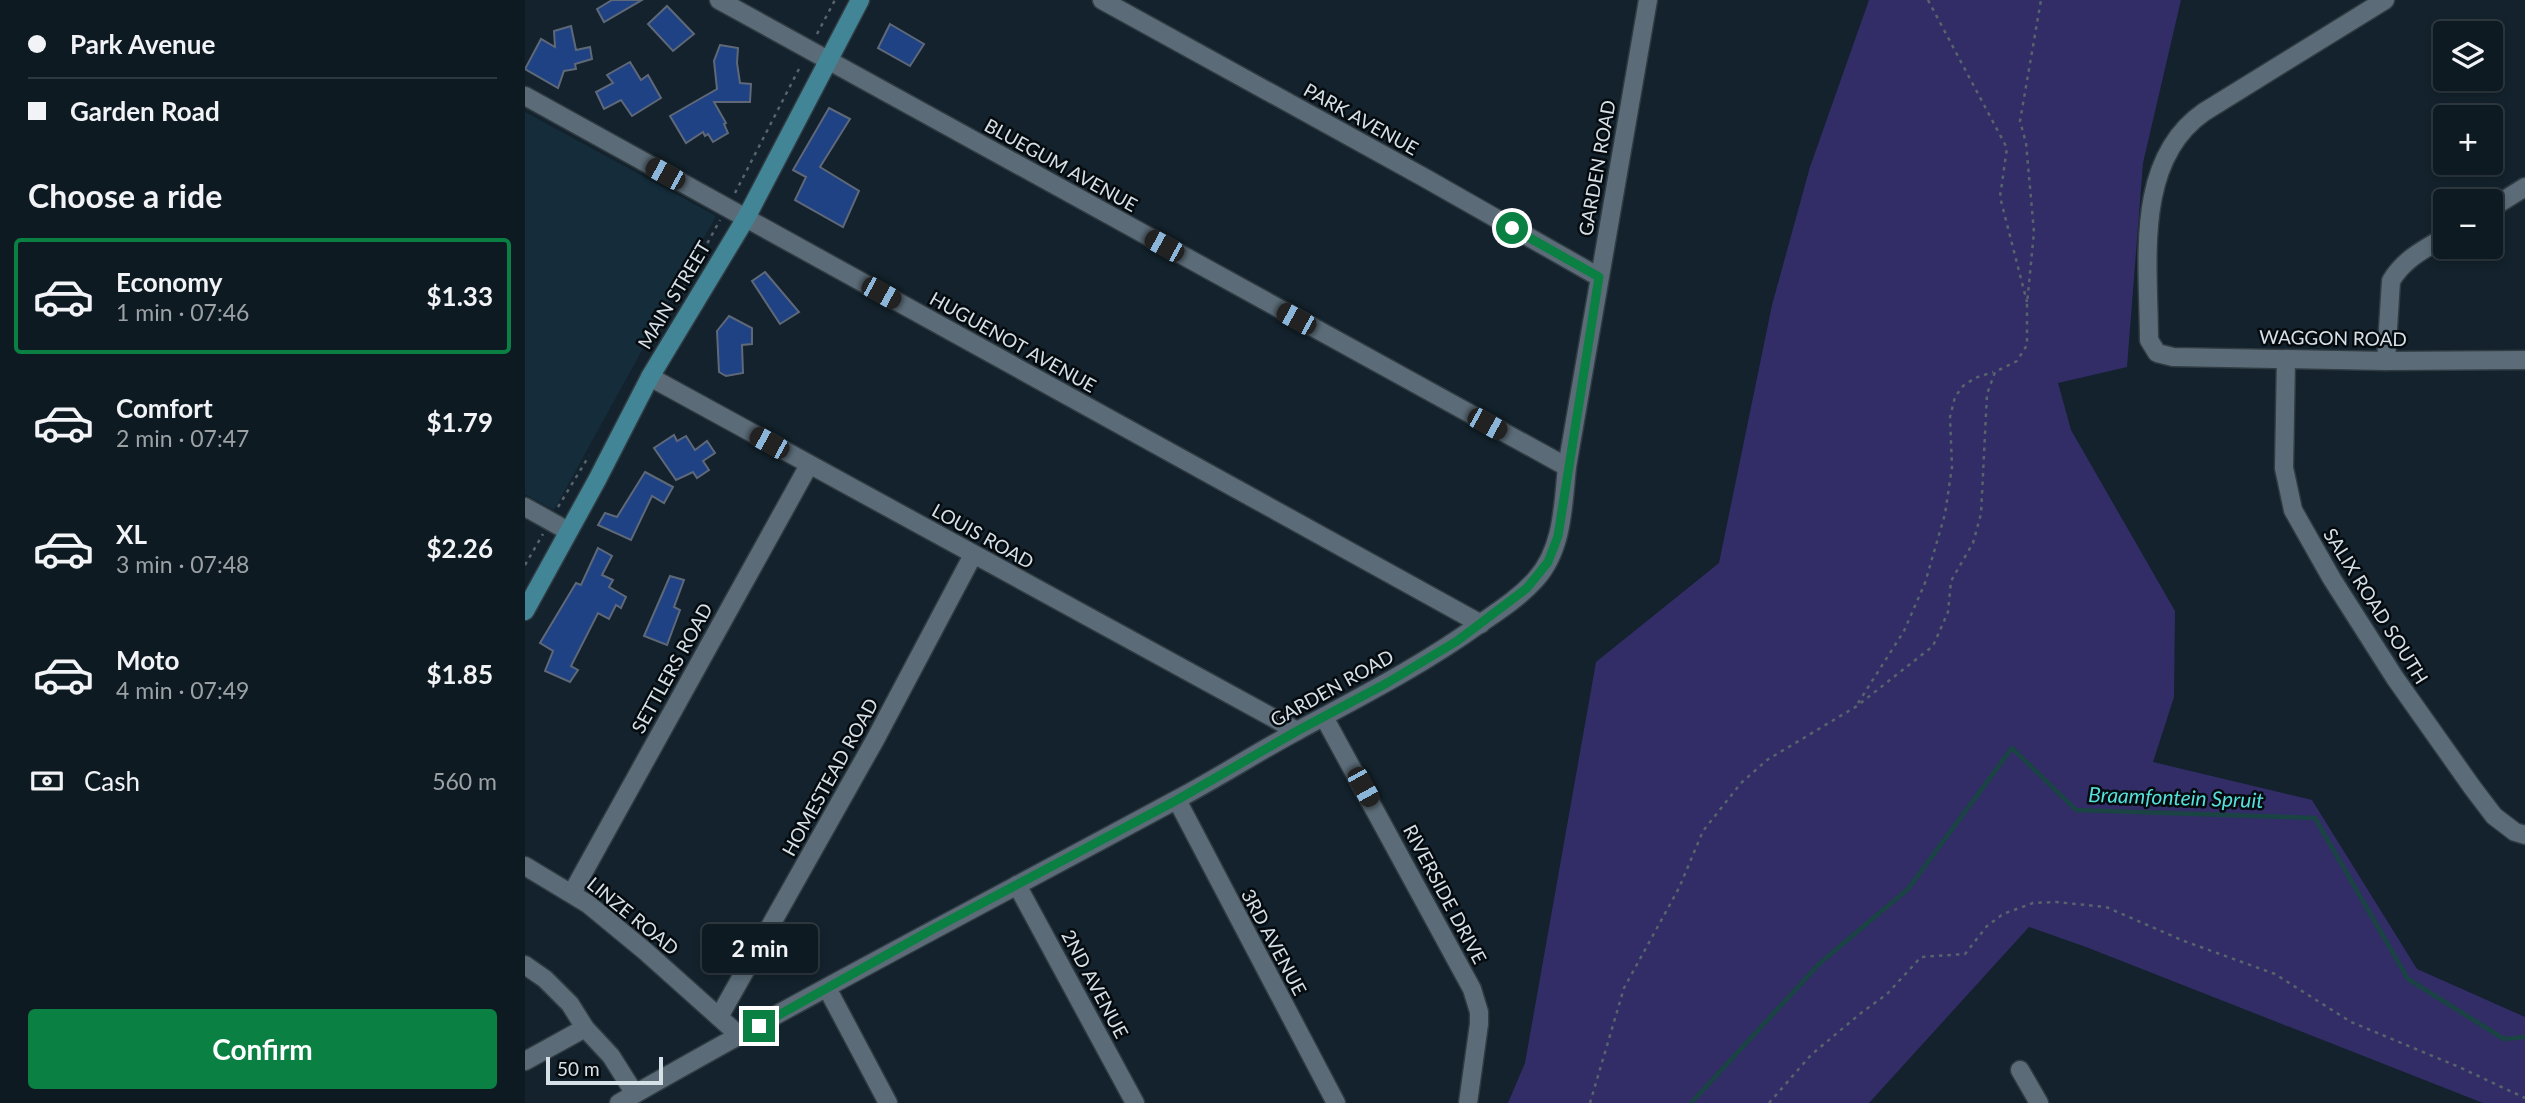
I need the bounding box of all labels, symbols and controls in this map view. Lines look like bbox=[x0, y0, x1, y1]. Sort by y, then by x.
map controls bbox=[2433, 21, 2503, 259]
button: layers bbox=[2433, 21, 2503, 91]
text: Park Avenue bbox=[70, 28, 215, 60]
street label: PARK AVENUE bbox=[1300, 78, 1422, 159]
text: Garden Road bbox=[70, 95, 220, 127]
street label: GARDEN ROAD bbox=[1573, 98, 1620, 238]
button: + bbox=[2433, 105, 2503, 175]
street label: BLUEGUM AVENUE bbox=[981, 113, 1142, 216]
car bbox=[642, 155, 689, 193]
text: Choose a ride bbox=[28, 176, 222, 215]
button: − bbox=[2433, 189, 2503, 259]
route start bbox=[1496, 212, 1528, 244]
car bbox=[1141, 227, 1188, 265]
street label: MAIN STREET bbox=[632, 237, 715, 353]
icon: car bbox=[32, 265, 95, 328]
text: Economy bbox=[116, 266, 222, 298]
car bbox=[858, 274, 905, 312]
text: $1.33 bbox=[427, 280, 493, 312]
street label: HUGUENOT AVENUE bbox=[926, 286, 1100, 397]
text: 1 min · 07:46 bbox=[116, 298, 249, 326]
car bbox=[1273, 300, 1320, 338]
street label: WAGGON ROAD bbox=[2259, 325, 2407, 350]
icon: car bbox=[32, 391, 95, 454]
text: Comfort bbox=[116, 392, 213, 424]
car bbox=[1464, 405, 1511, 443]
text: $1.79 bbox=[427, 406, 493, 438]
text: 2 min · 07:47 bbox=[116, 424, 249, 452]
car bbox=[746, 424, 793, 462]
street label: LOUIS ROAD bbox=[928, 498, 1038, 573]
icon: car bbox=[32, 517, 95, 580]
text: XL bbox=[116, 518, 147, 550]
street label: SALIX ROAD SOUTH bbox=[2319, 524, 2434, 688]
text: $2.26 bbox=[427, 532, 493, 564]
text: 3 min · 07:48 bbox=[116, 550, 249, 578]
street label: SETTLERS ROAD bbox=[626, 599, 717, 737]
icon: car bbox=[32, 643, 95, 706]
text: Moto bbox=[116, 644, 179, 676]
street label: GARDEN ROAD bbox=[1266, 644, 1397, 731]
text: $1.85 bbox=[427, 658, 493, 690]
text: 4 min · 07:49 bbox=[116, 676, 249, 704]
street label: HOMESTEAD ROAD bbox=[777, 694, 883, 860]
icon: cash bbox=[28, 762, 66, 800]
car bbox=[1344, 764, 1383, 810]
text: Cash bbox=[84, 765, 140, 797]
text: 560 m bbox=[432, 767, 497, 795]
water label: Braamfontein Spruit bbox=[2088, 781, 2265, 812]
street label: RIVERSIDE DRIVE bbox=[1399, 820, 1492, 967]
street label: LINZE ROAD bbox=[583, 872, 684, 959]
street label: 3RD AVENUE bbox=[1237, 885, 1312, 999]
callout: 2 min bbox=[701, 925, 817, 974]
street label: 2ND AVENUE bbox=[1057, 926, 1134, 1042]
text: 2 min bbox=[731, 934, 789, 962]
button: Confirm bbox=[28, 1009, 497, 1089]
route end bbox=[743, 1010, 775, 1042]
scale bar bbox=[546, 1054, 663, 1086]
text: 50 m bbox=[557, 1057, 600, 1080]

